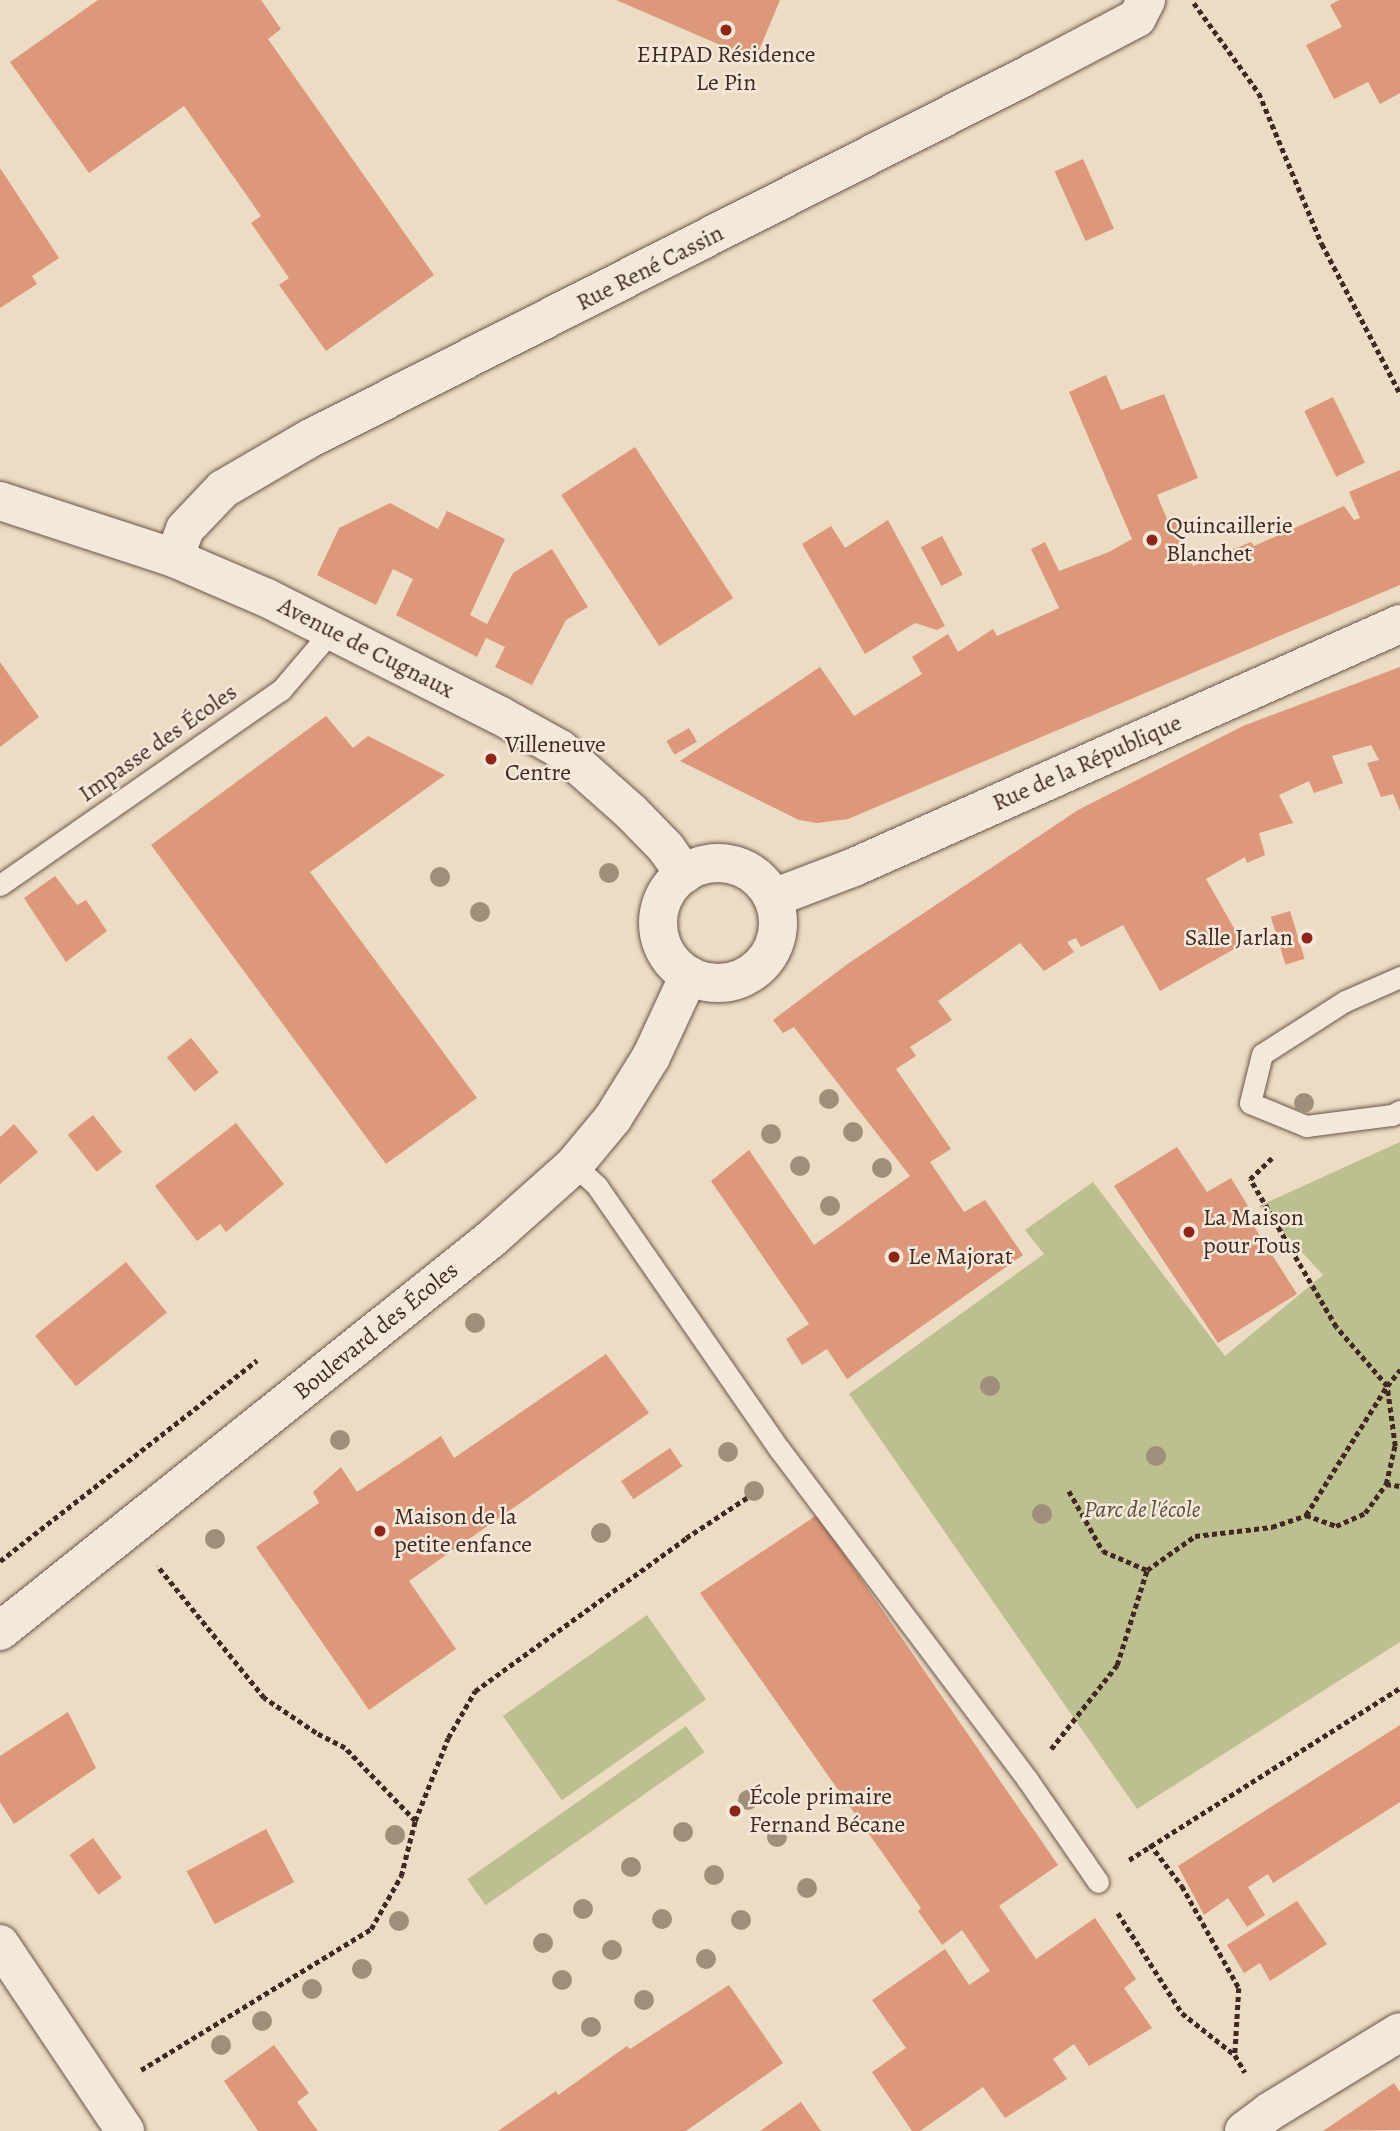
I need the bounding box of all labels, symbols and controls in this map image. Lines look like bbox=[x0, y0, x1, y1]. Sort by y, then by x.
marker: EHPAD Résidence Le Pin bbox=[718, 22, 734, 38]
place label: EHPAD Résidence Le Pin bbox=[636, 41, 816, 97]
street label: Rue René Cassin bbox=[572, 219, 728, 317]
place label: Quincaillerie Blanchet bbox=[1166, 512, 1293, 568]
marker: Quincaillerie Blanchet bbox=[1144, 532, 1160, 548]
street label: Avenue de Cugnaux bbox=[273, 591, 459, 705]
street label: Impasse des Écoles bbox=[73, 678, 243, 808]
street label: Rue de la République bbox=[988, 708, 1186, 818]
place label: Villeneuve Centre bbox=[505, 731, 606, 787]
marker: Villeneuve Centre bbox=[483, 751, 499, 767]
place label: Salle Jarlan bbox=[1185, 924, 1293, 952]
marker: Salle Jarlan bbox=[1299, 930, 1315, 946]
place label: La Maison pour Tous bbox=[1203, 1204, 1304, 1260]
marker: La Maison pour Tous bbox=[1181, 1224, 1197, 1240]
place label: Le Majorat bbox=[908, 1243, 1013, 1271]
marker: Le Majorat bbox=[886, 1249, 902, 1265]
street label: Boulevard des Écoles bbox=[288, 1256, 464, 1406]
park label: Parc de l'école bbox=[1084, 1496, 1200, 1524]
place label: Maison de la petite enfance bbox=[394, 1503, 532, 1559]
marker: Maison de la petite enfance bbox=[372, 1523, 388, 1539]
place label: École primaire Fernand Bécane bbox=[749, 1783, 905, 1839]
marker: École primaire Fernand Bécane bbox=[727, 1803, 743, 1819]

